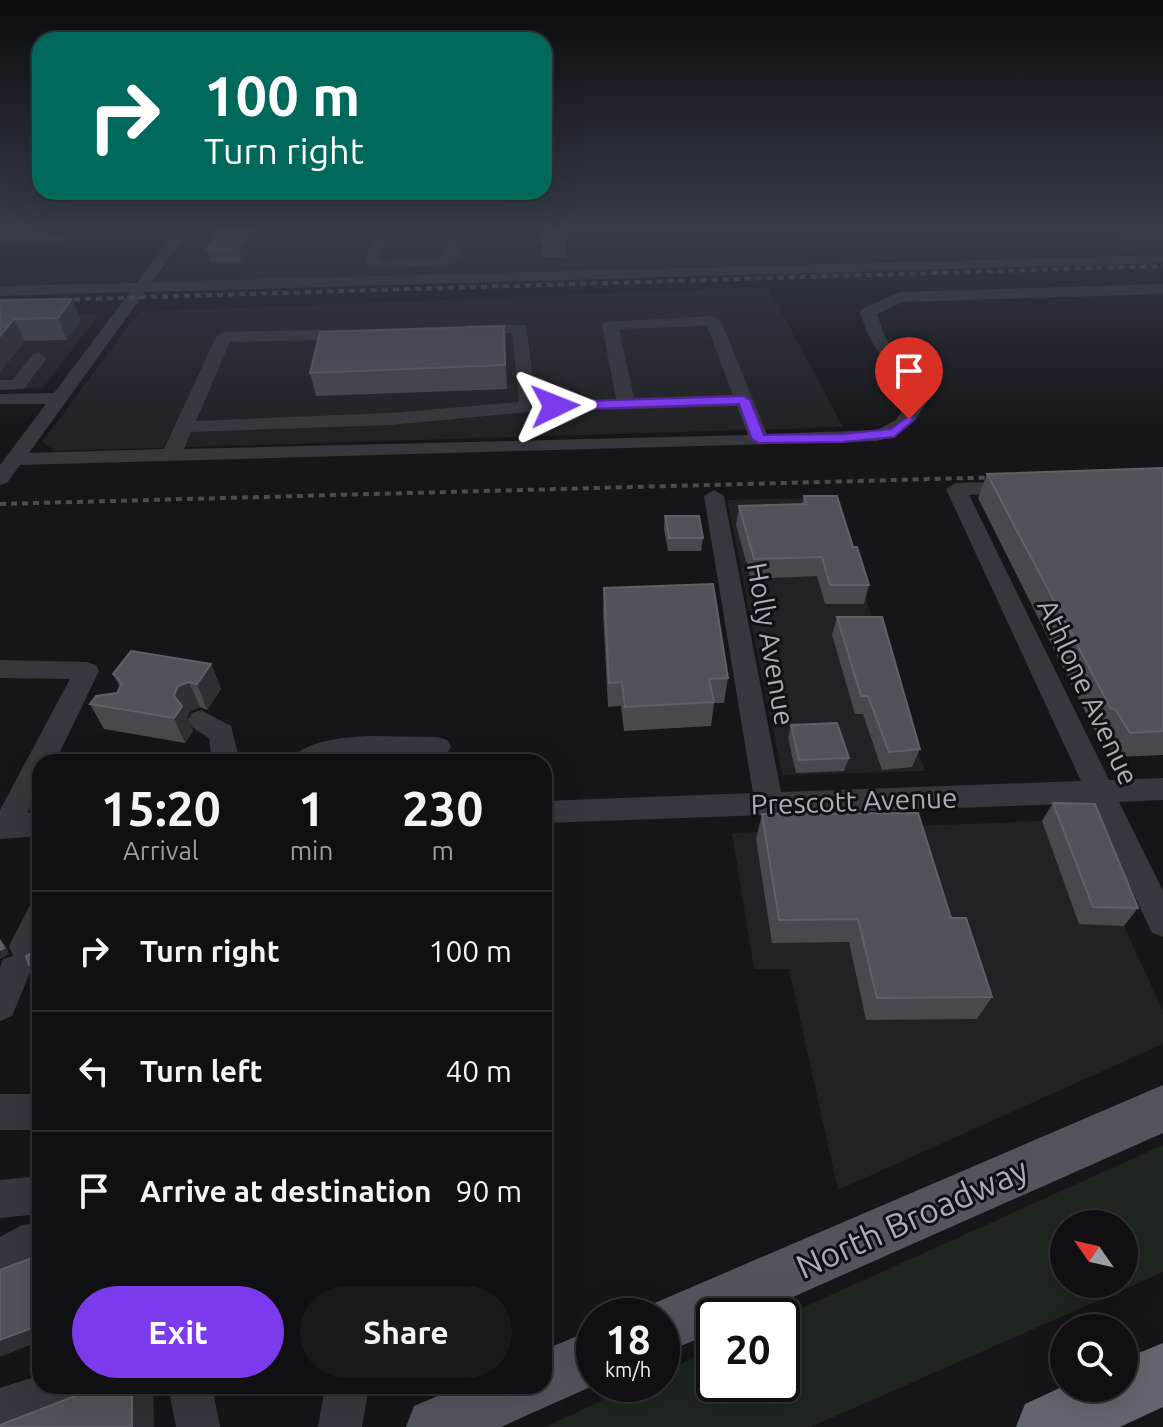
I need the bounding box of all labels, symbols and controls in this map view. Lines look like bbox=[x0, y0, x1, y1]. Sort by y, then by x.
icon: right bbox=[72, 64, 176, 168]
text: 100 m bbox=[204, 64, 360, 127]
text: Turn right bbox=[204, 130, 364, 171]
pin bbox=[875, 337, 943, 419]
icon: arrive bbox=[887, 349, 931, 393]
position arrow bbox=[513, 364, 597, 448]
street label: Holly Avenue bbox=[742, 560, 801, 728]
street label: Athlone Avenue bbox=[1032, 594, 1145, 789]
text: 15:20 bbox=[101, 781, 221, 835]
text: 1 bbox=[298, 781, 325, 835]
text: 230 bbox=[402, 781, 483, 835]
street label: Prescott Avenue bbox=[750, 781, 958, 820]
text: Arrival bbox=[123, 836, 199, 865]
text: min bbox=[290, 836, 333, 865]
text: m bbox=[431, 836, 454, 865]
icon: right bbox=[72, 929, 116, 973]
text: Turn right bbox=[140, 934, 280, 968]
text: 100 m bbox=[428, 934, 512, 968]
icon: left bbox=[72, 1049, 116, 1093]
text: Turn left bbox=[140, 1054, 262, 1088]
text: 40 m bbox=[445, 1054, 512, 1088]
street label: North Broadway bbox=[790, 1149, 1033, 1285]
icon: arrive bbox=[72, 1169, 116, 1213]
text: Arrive at destination bbox=[140, 1174, 432, 1208]
text: 90 m bbox=[456, 1174, 522, 1208]
north arrow bbox=[1050, 1210, 1138, 1298]
map controls bbox=[1050, 1210, 1138, 1402]
button: Exit bbox=[72, 1286, 284, 1378]
button: Share bbox=[300, 1286, 512, 1378]
speed limit sign: 20 bbox=[696, 1298, 800, 1402]
button: search bbox=[1050, 1314, 1138, 1402]
text: 18 bbox=[605, 1317, 651, 1362]
text: km/h bbox=[605, 1358, 651, 1381]

